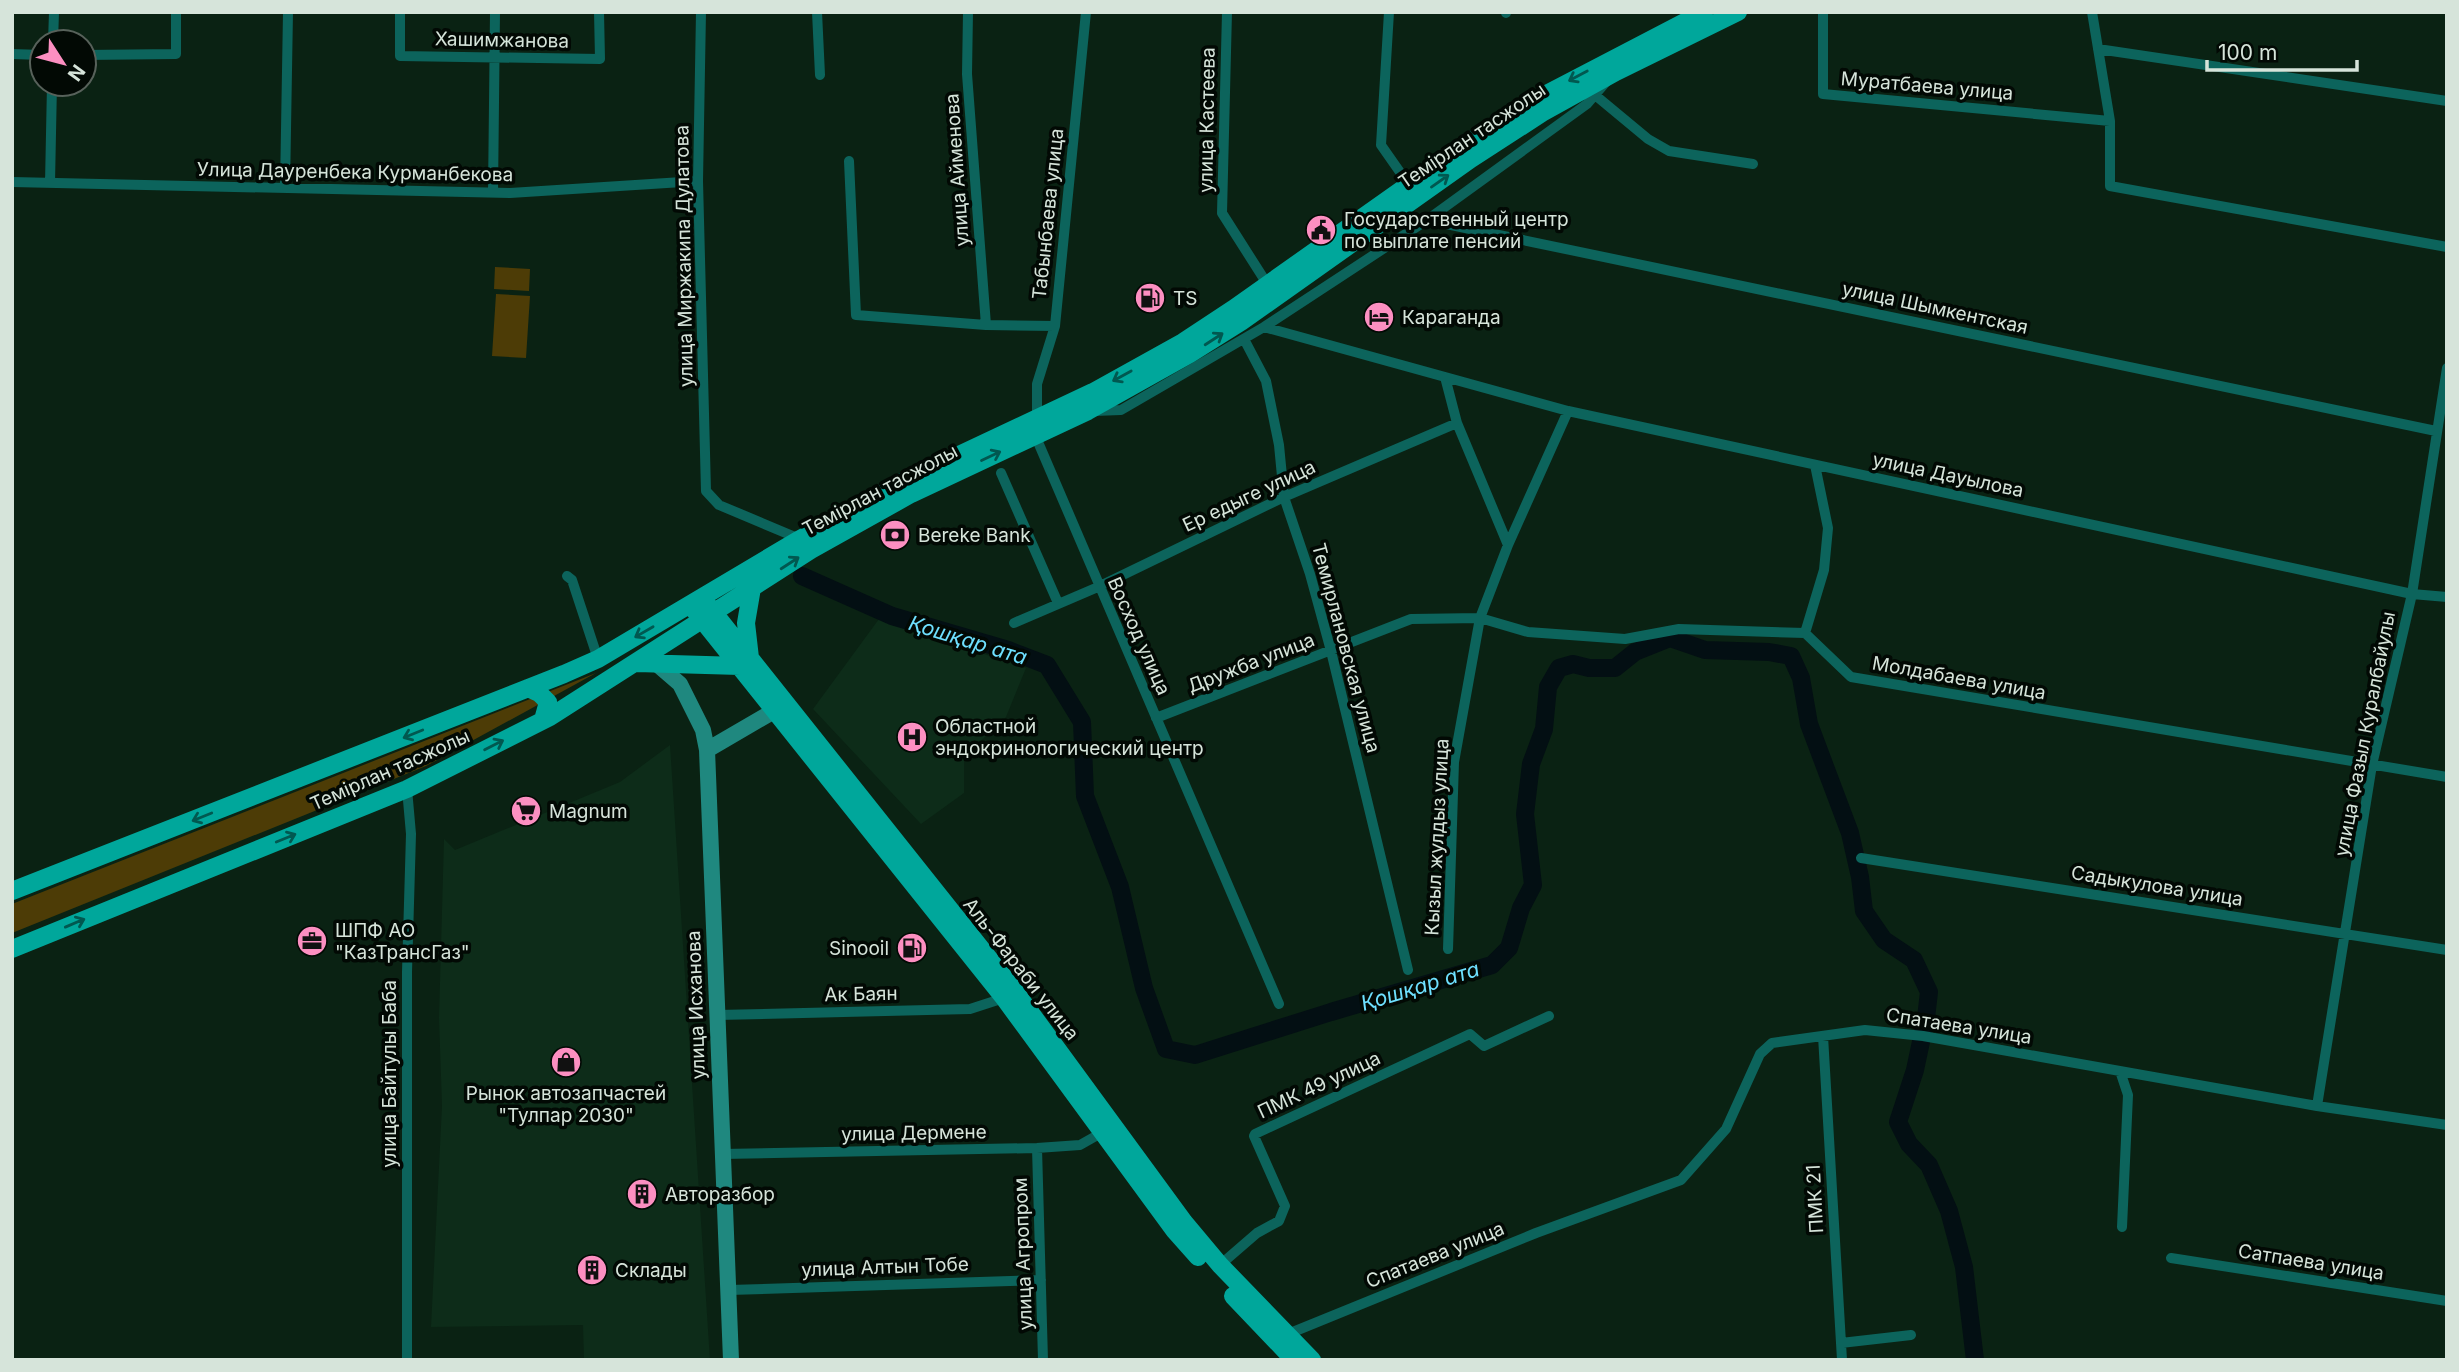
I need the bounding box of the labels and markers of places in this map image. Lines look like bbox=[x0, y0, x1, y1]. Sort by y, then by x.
place label: Государственный центр по выплате пенсий bbox=[1344, 208, 1569, 253]
public building icon: Государственный центр по выплате пенсий bbox=[1304, 213, 1338, 247]
fuel station icon: TS bbox=[1133, 281, 1167, 315]
place label: TS bbox=[1173, 287, 1197, 310]
hotel icon: Караганда bbox=[1362, 300, 1396, 334]
place label: Караганда bbox=[1402, 306, 1501, 329]
bank icon: Bereke Bank bbox=[878, 518, 912, 552]
place label: Bereke Bank bbox=[918, 524, 1031, 547]
place label: Областной эндокринологический центр bbox=[935, 715, 1204, 760]
hospital icon: Областной эндокринологический центр bbox=[895, 720, 929, 754]
supermarket icon: Magnum bbox=[509, 794, 543, 828]
place label: Magnum bbox=[549, 800, 628, 823]
place label: ШПФ АО "КазТрансГаз" bbox=[335, 919, 470, 964]
office icon: ШПФ АО "КазТрансГаз" bbox=[295, 924, 329, 958]
fuel station icon: Sinooil bbox=[895, 931, 929, 965]
place label: Sinooil bbox=[829, 937, 889, 960]
shop icon: Рынок автозапчастей "Тулпар 2030" bbox=[549, 1045, 583, 1079]
place label: Рынок автозапчастей "Тулпар 2030" bbox=[466, 1082, 666, 1127]
building icon: Авторазбор bbox=[625, 1177, 659, 1211]
place label: Авторазбор bbox=[665, 1183, 775, 1206]
building icon: Склады bbox=[575, 1253, 609, 1287]
place label: Склады bbox=[615, 1259, 687, 1282]

